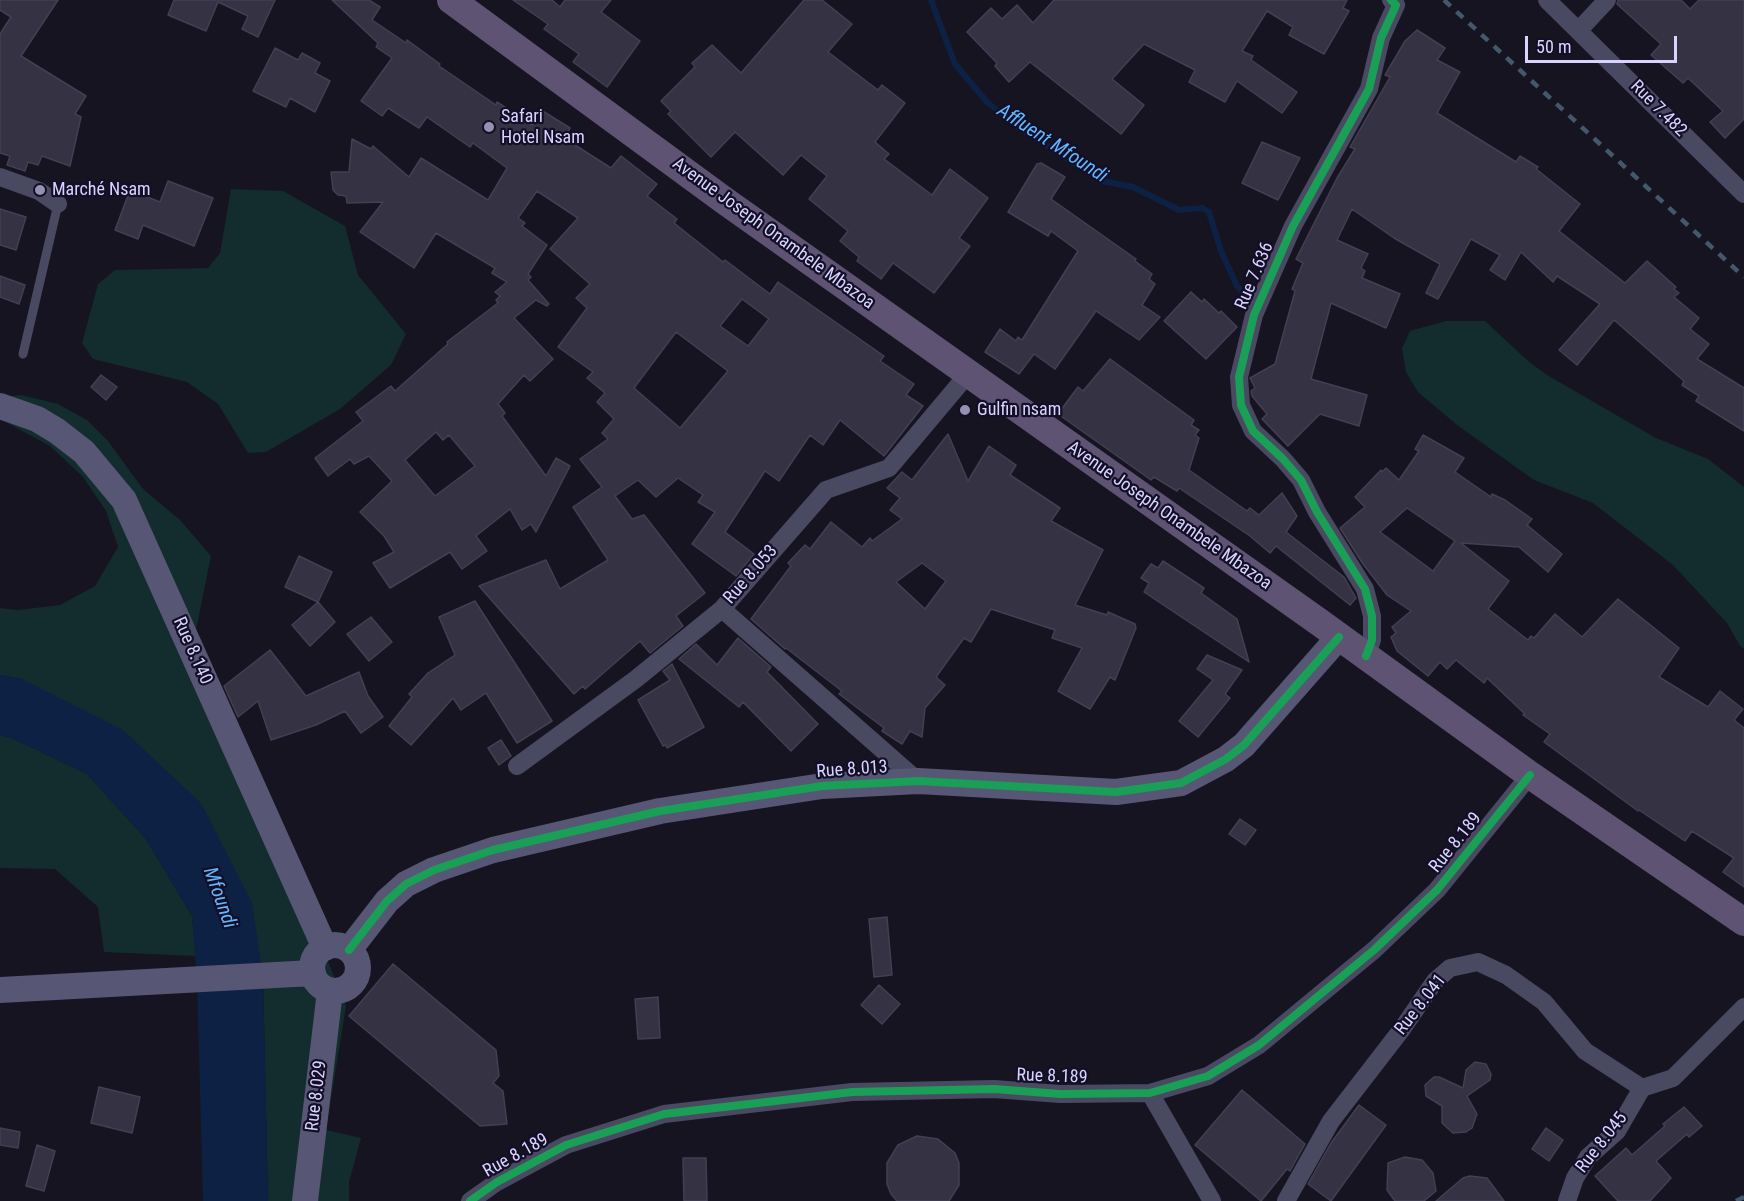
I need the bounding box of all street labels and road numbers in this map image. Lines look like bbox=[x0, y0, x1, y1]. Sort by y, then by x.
street label: Rue 7.482 bbox=[1625, 76, 1691, 142]
street label: Avenue Joseph Onambele Mbazoa bbox=[668, 153, 878, 315]
street label: Rue 7.636 bbox=[1231, 239, 1279, 313]
street label: Avenue Joseph Onambele Mbazoa bbox=[1063, 437, 1275, 595]
street label: Rue 8.053 bbox=[720, 541, 782, 609]
street label: Rue 8.140 bbox=[168, 614, 216, 688]
street label: Rue 8.013 bbox=[816, 757, 888, 783]
street label: Rue 8.189 bbox=[1425, 809, 1487, 877]
street label: Rue 8.041 bbox=[1391, 970, 1451, 1040]
street label: Rue 8.029 bbox=[302, 1059, 332, 1133]
street label: Rue 8.189 bbox=[1016, 1065, 1088, 1089]
street label: Rue 8.045 bbox=[1572, 1108, 1632, 1178]
street label: Rue 8.189 bbox=[480, 1129, 552, 1183]

